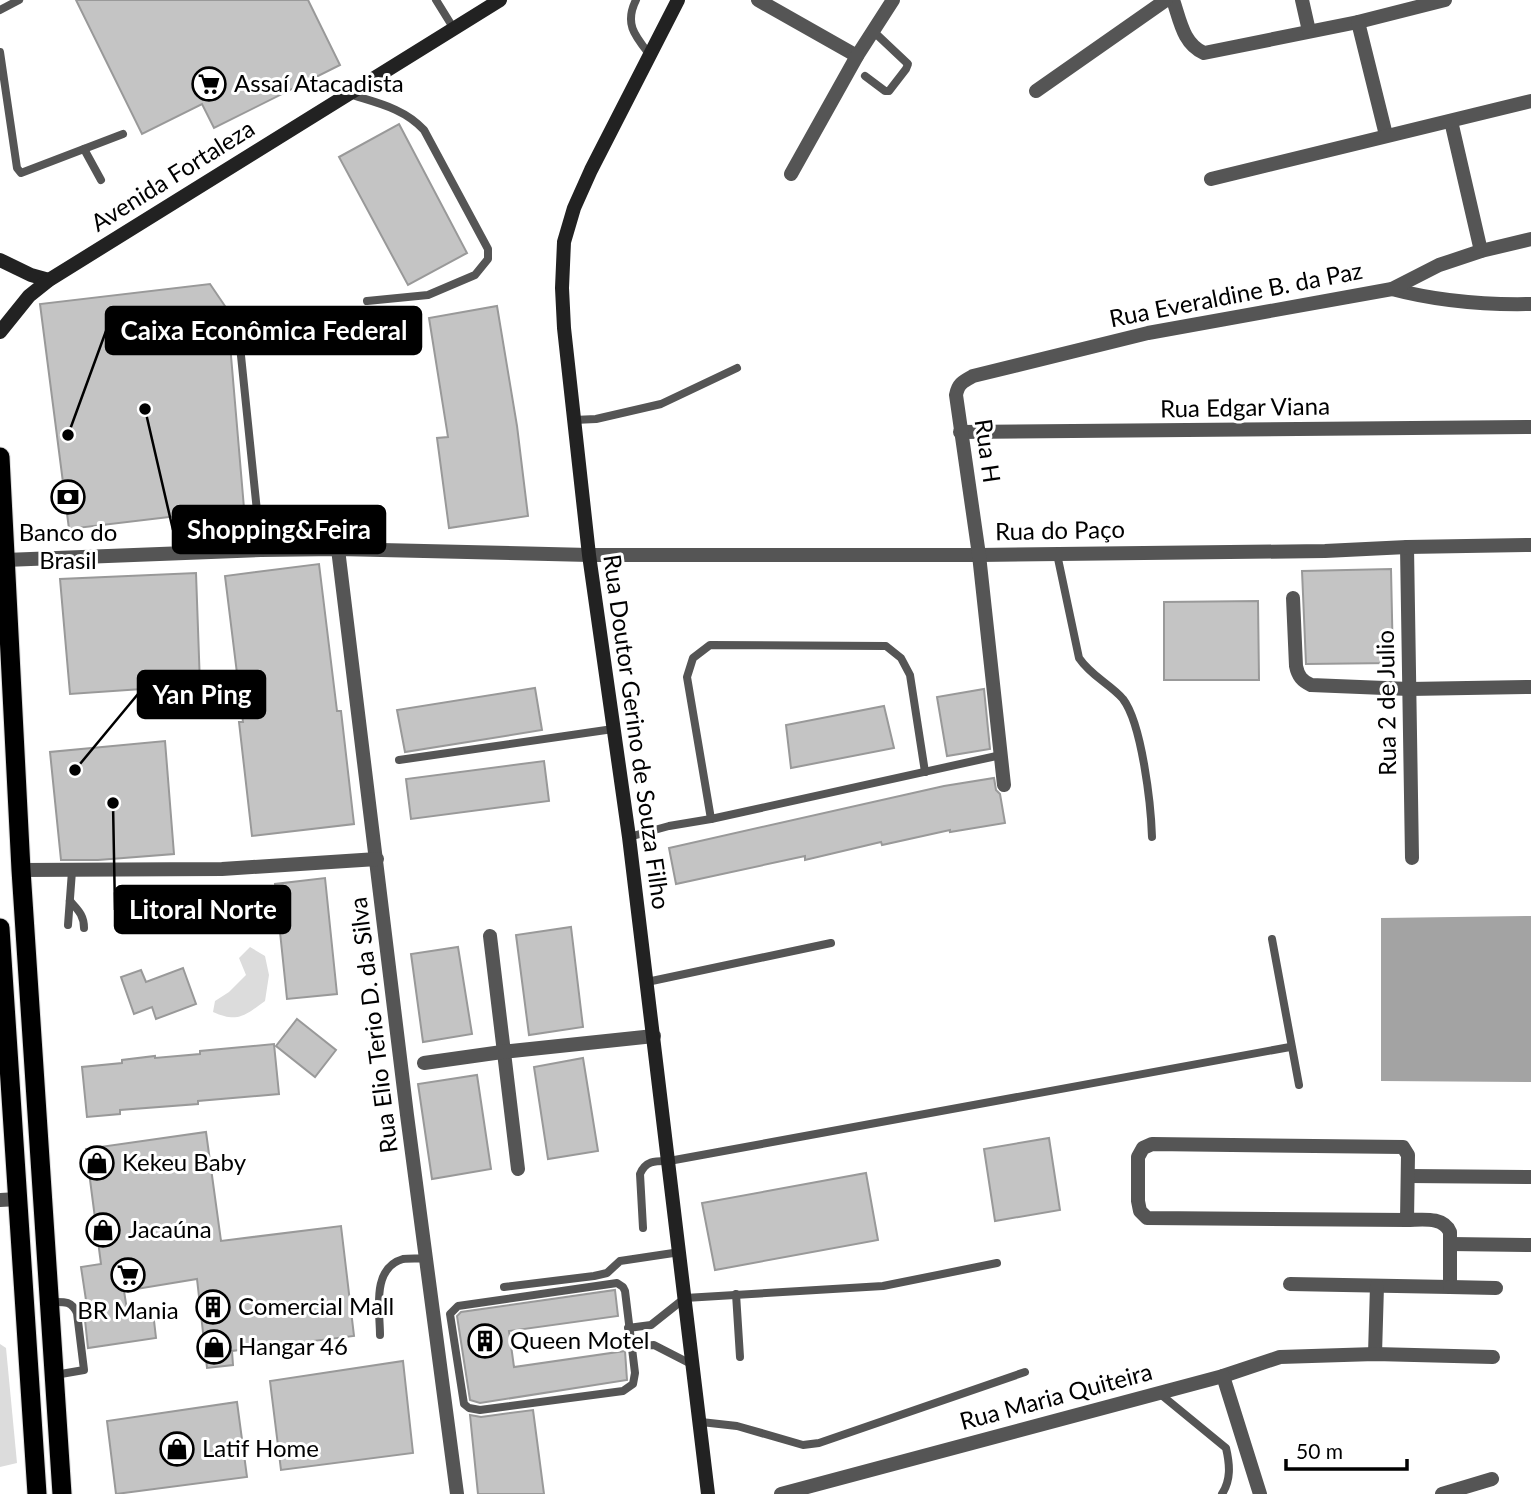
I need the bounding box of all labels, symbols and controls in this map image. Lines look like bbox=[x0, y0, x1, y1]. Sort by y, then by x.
supermarket icon: Assaí Atacadista bbox=[190, 65, 228, 103]
place label: Assaí Atacadista bbox=[234, 68, 404, 97]
street label: Avenida Fortaleza bbox=[85, 113, 259, 237]
street label: Rua Everaldine B. da Paz bbox=[1107, 255, 1365, 332]
callout: Caixa Econômica Federal bbox=[106, 307, 421, 354]
text: Caixa Econômica Federal bbox=[120, 314, 408, 346]
street label: Rua Edgar Viana bbox=[1160, 391, 1330, 422]
street label: Rua H bbox=[970, 417, 1007, 485]
bank icon: Banco do Brasil bbox=[49, 478, 87, 516]
callout: Shopping&Feira bbox=[173, 506, 385, 553]
text: Shopping&Feira bbox=[187, 513, 371, 545]
street label: Rua do Paço bbox=[995, 514, 1125, 545]
place label: Banco do Brasil bbox=[19, 517, 117, 574]
street label: Rua Doutor Gerino de Souza Filho bbox=[598, 552, 677, 911]
street label: Rua 2 de Julio bbox=[1370, 630, 1401, 776]
callout: Yan Ping bbox=[138, 671, 265, 718]
text: Yan Ping bbox=[151, 678, 252, 710]
callout: Litoral Norte bbox=[115, 886, 290, 933]
text: Litoral Norte bbox=[129, 893, 277, 925]
street label: Rua Elio Terio D. da Silva bbox=[342, 895, 403, 1155]
shop icon: Kekeu Baby bbox=[78, 1144, 116, 1182]
place label: Kekeu Baby bbox=[122, 1147, 247, 1176]
shop icon: Jacaúna bbox=[84, 1211, 122, 1249]
place label: Jacaúna bbox=[128, 1214, 212, 1243]
supermarket icon: BR Mania bbox=[109, 1256, 147, 1294]
building icon: Comercial Mall bbox=[194, 1288, 232, 1326]
place label: Comercial Mall bbox=[238, 1291, 394, 1320]
place label: BR Mania bbox=[77, 1295, 179, 1324]
building icon: Queen Motel bbox=[466, 1322, 504, 1360]
place label: Queen Motel bbox=[510, 1325, 649, 1354]
shop icon: Hangar 46 bbox=[195, 1328, 233, 1366]
place label: Hangar 46 bbox=[238, 1331, 348, 1360]
street label: Rua Maria Quiteira bbox=[956, 1356, 1155, 1435]
scale bar bbox=[1286, 1428, 1407, 1472]
shop icon: Latif Home bbox=[158, 1430, 196, 1468]
place label: Latif Home bbox=[202, 1433, 319, 1462]
text: 50 m bbox=[1296, 1438, 1343, 1463]

